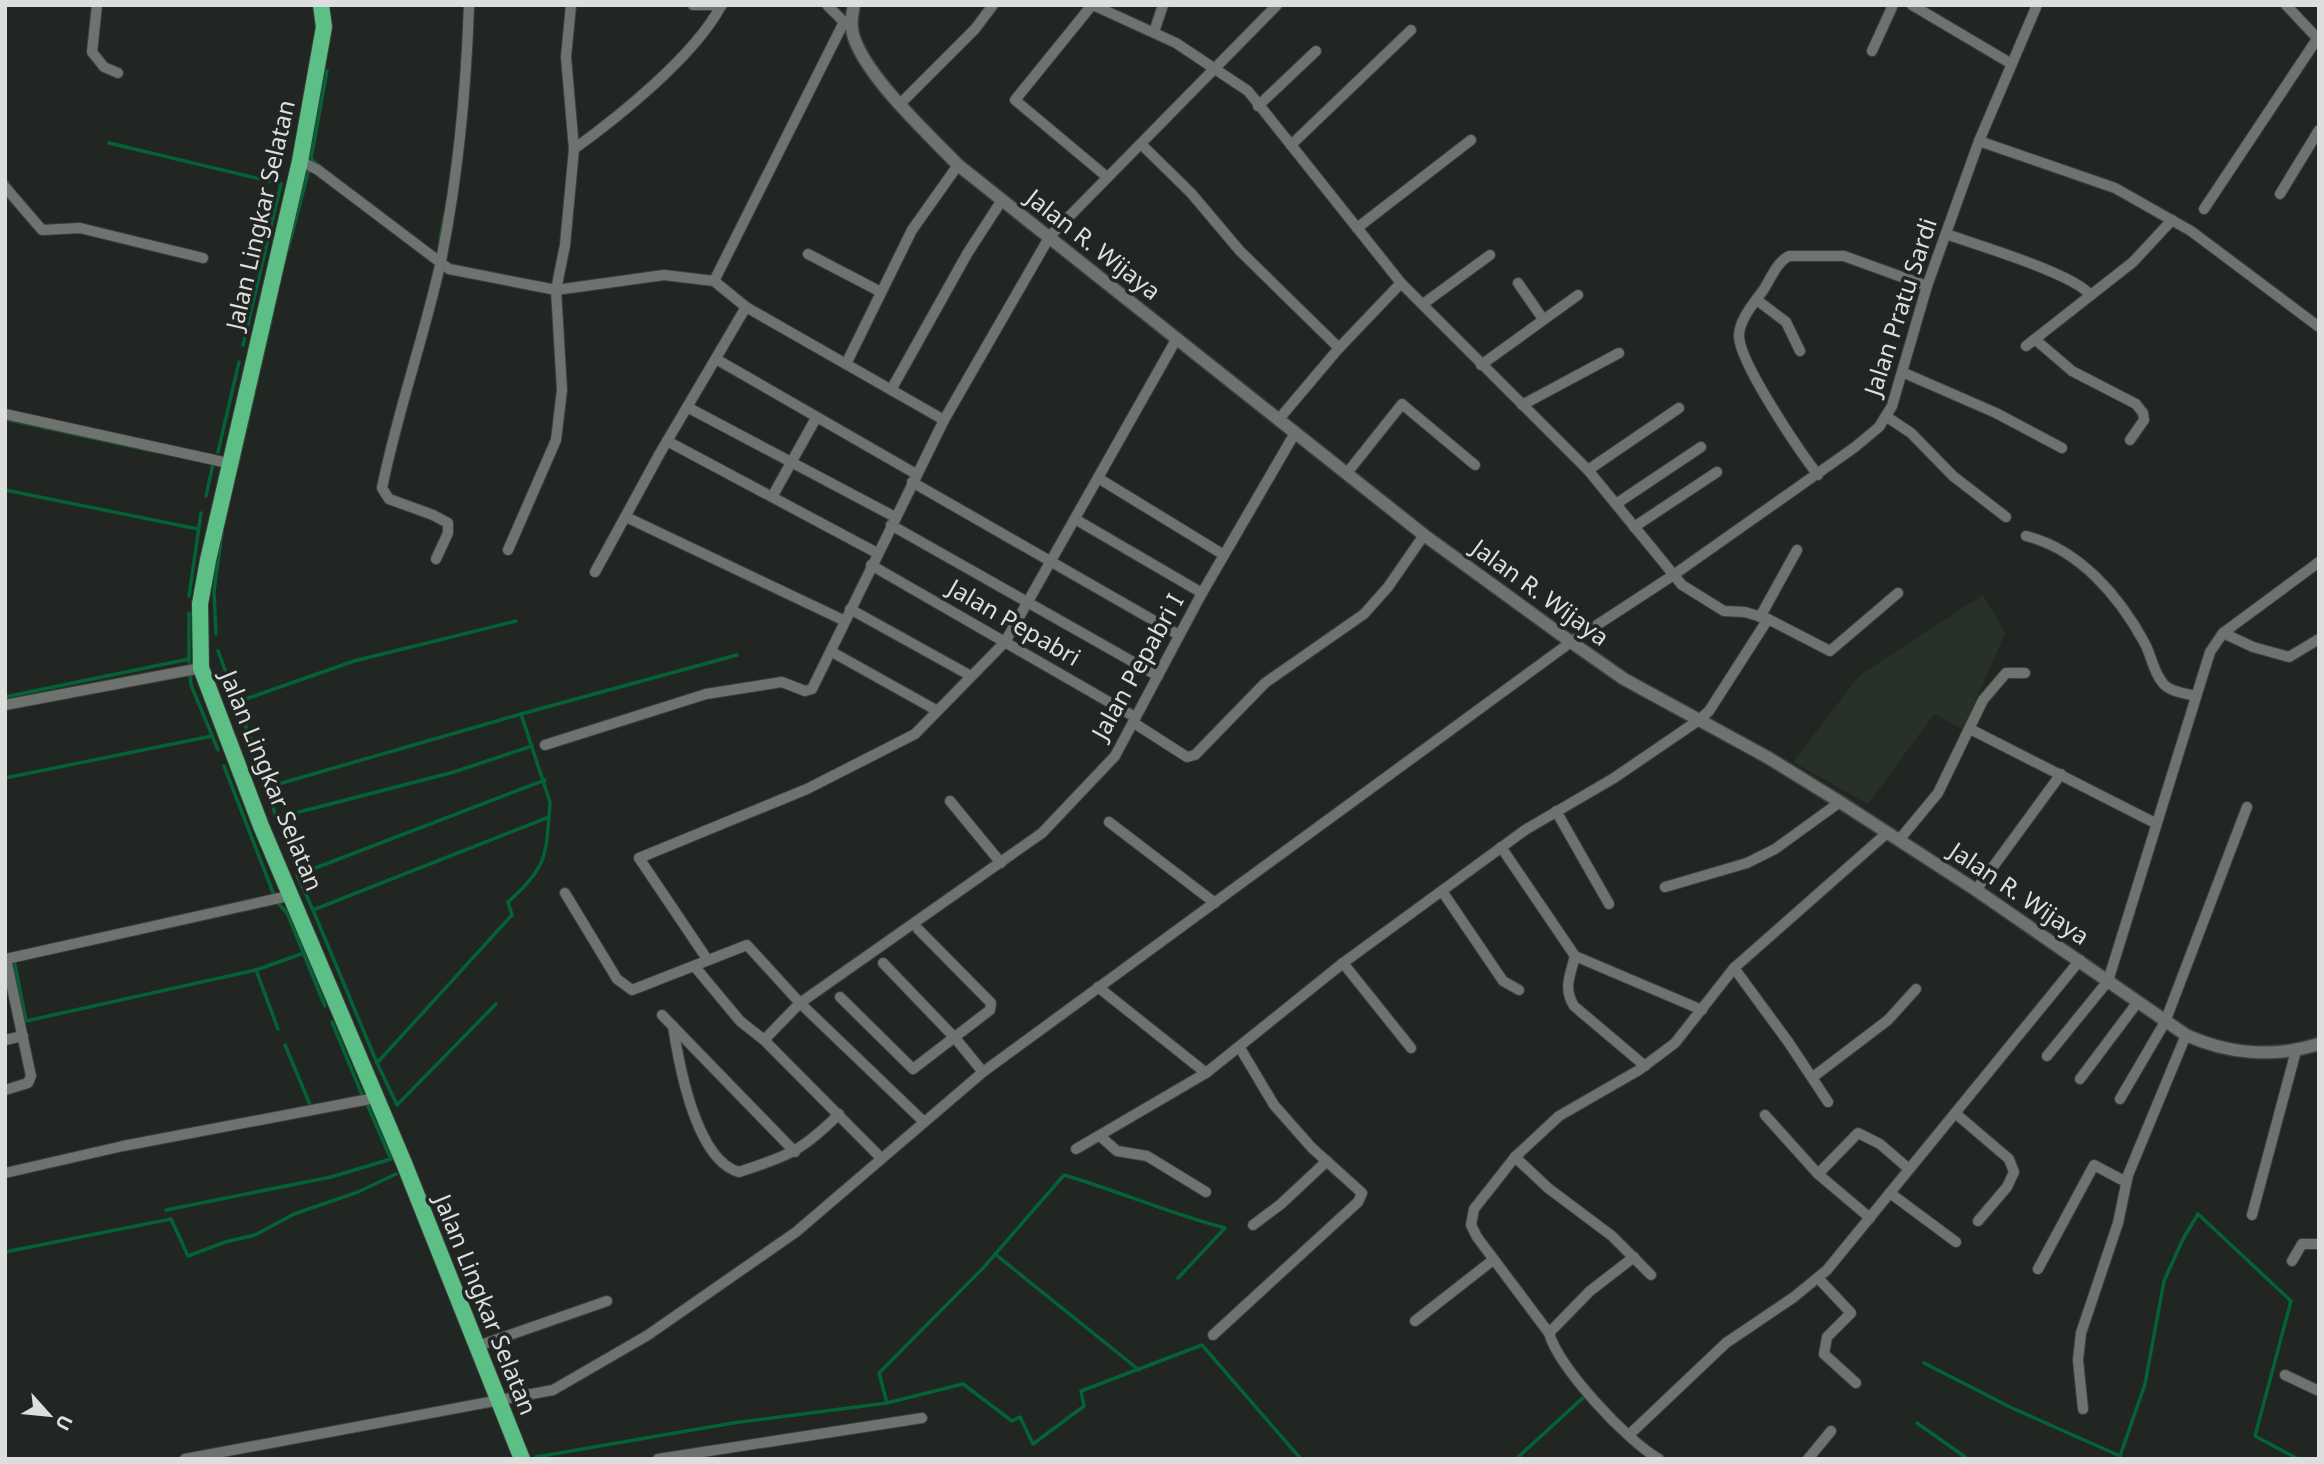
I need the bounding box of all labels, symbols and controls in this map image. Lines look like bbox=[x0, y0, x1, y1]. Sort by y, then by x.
street label: Jalan Lingkar Selatan bbox=[217, 97, 302, 335]
street label: Jalan R. Wijaya bbox=[1018, 180, 1168, 307]
street label: Jalan Pratu Sardi bbox=[1855, 214, 1944, 401]
street label: Jalan R. Wijaya bbox=[1464, 530, 1616, 653]
street label: Jalan Pepabri bbox=[941, 569, 1087, 673]
street label: Jalan Pepabri I bbox=[1082, 587, 1190, 747]
street label: Jalan Lingkar Selatan bbox=[212, 664, 332, 896]
street label: Jalan R. Wijaya bbox=[1942, 833, 2096, 952]
street label: Jalan Lingkar Selatan bbox=[426, 1188, 546, 1420]
north arrow bbox=[14, 1380, 84, 1450]
text: U bbox=[49, 1410, 79, 1435]

